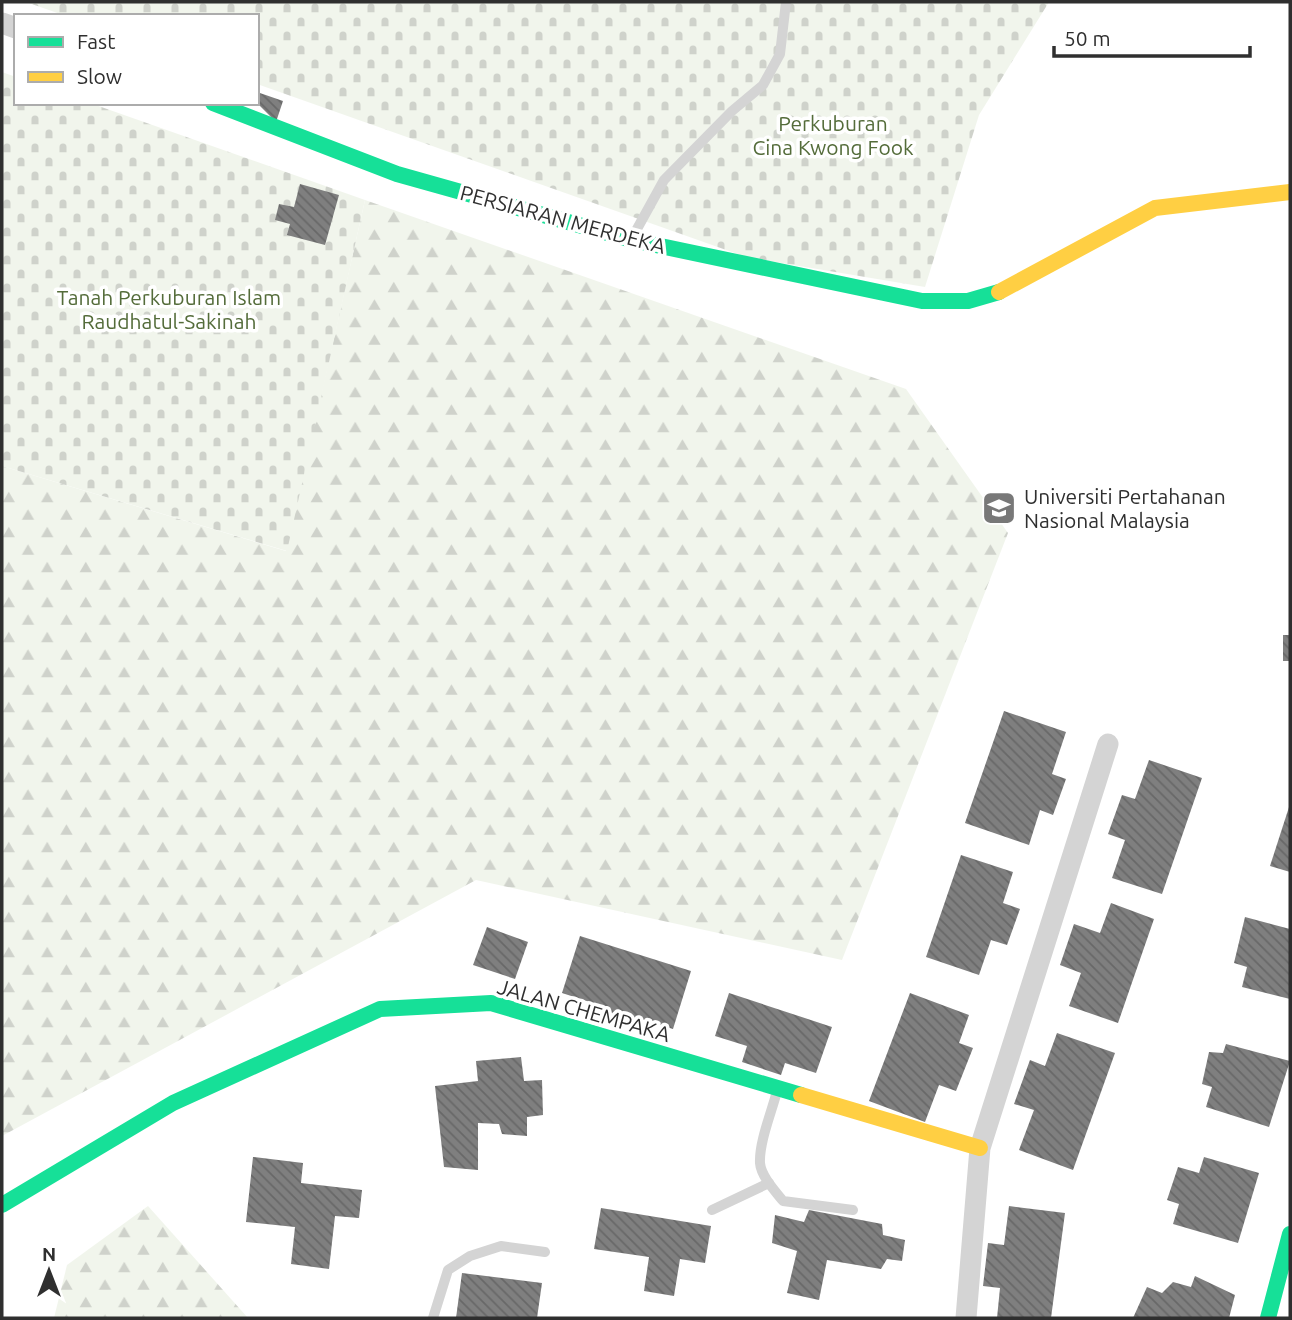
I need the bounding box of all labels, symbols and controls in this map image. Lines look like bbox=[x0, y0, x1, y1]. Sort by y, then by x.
legend bbox=[14, 14, 259, 105]
scale bar bbox=[1054, 14, 1250, 58]
text: 50 m bbox=[1064, 26, 1111, 50]
text: Fast bbox=[77, 29, 115, 53]
text: Slow bbox=[77, 64, 122, 88]
park label: Perkuburan Cina Kwong Fook bbox=[752, 111, 914, 159]
street label: PERSIARAN MERDEKA bbox=[458, 180, 669, 258]
park label: Tanah Perkuburan Islam Raudhatul-Sakinah bbox=[57, 285, 281, 333]
place label: Universiti Pertahanan Nasional Malaysia bbox=[1024, 484, 1226, 532]
school or university icon: Universiti Pertahanan Nasional Malaysia bbox=[980, 489, 1018, 527]
street label: JALAN CHEMPAKA bbox=[495, 974, 674, 1046]
north arrow bbox=[14, 1236, 84, 1306]
text: N bbox=[42, 1243, 56, 1265]

